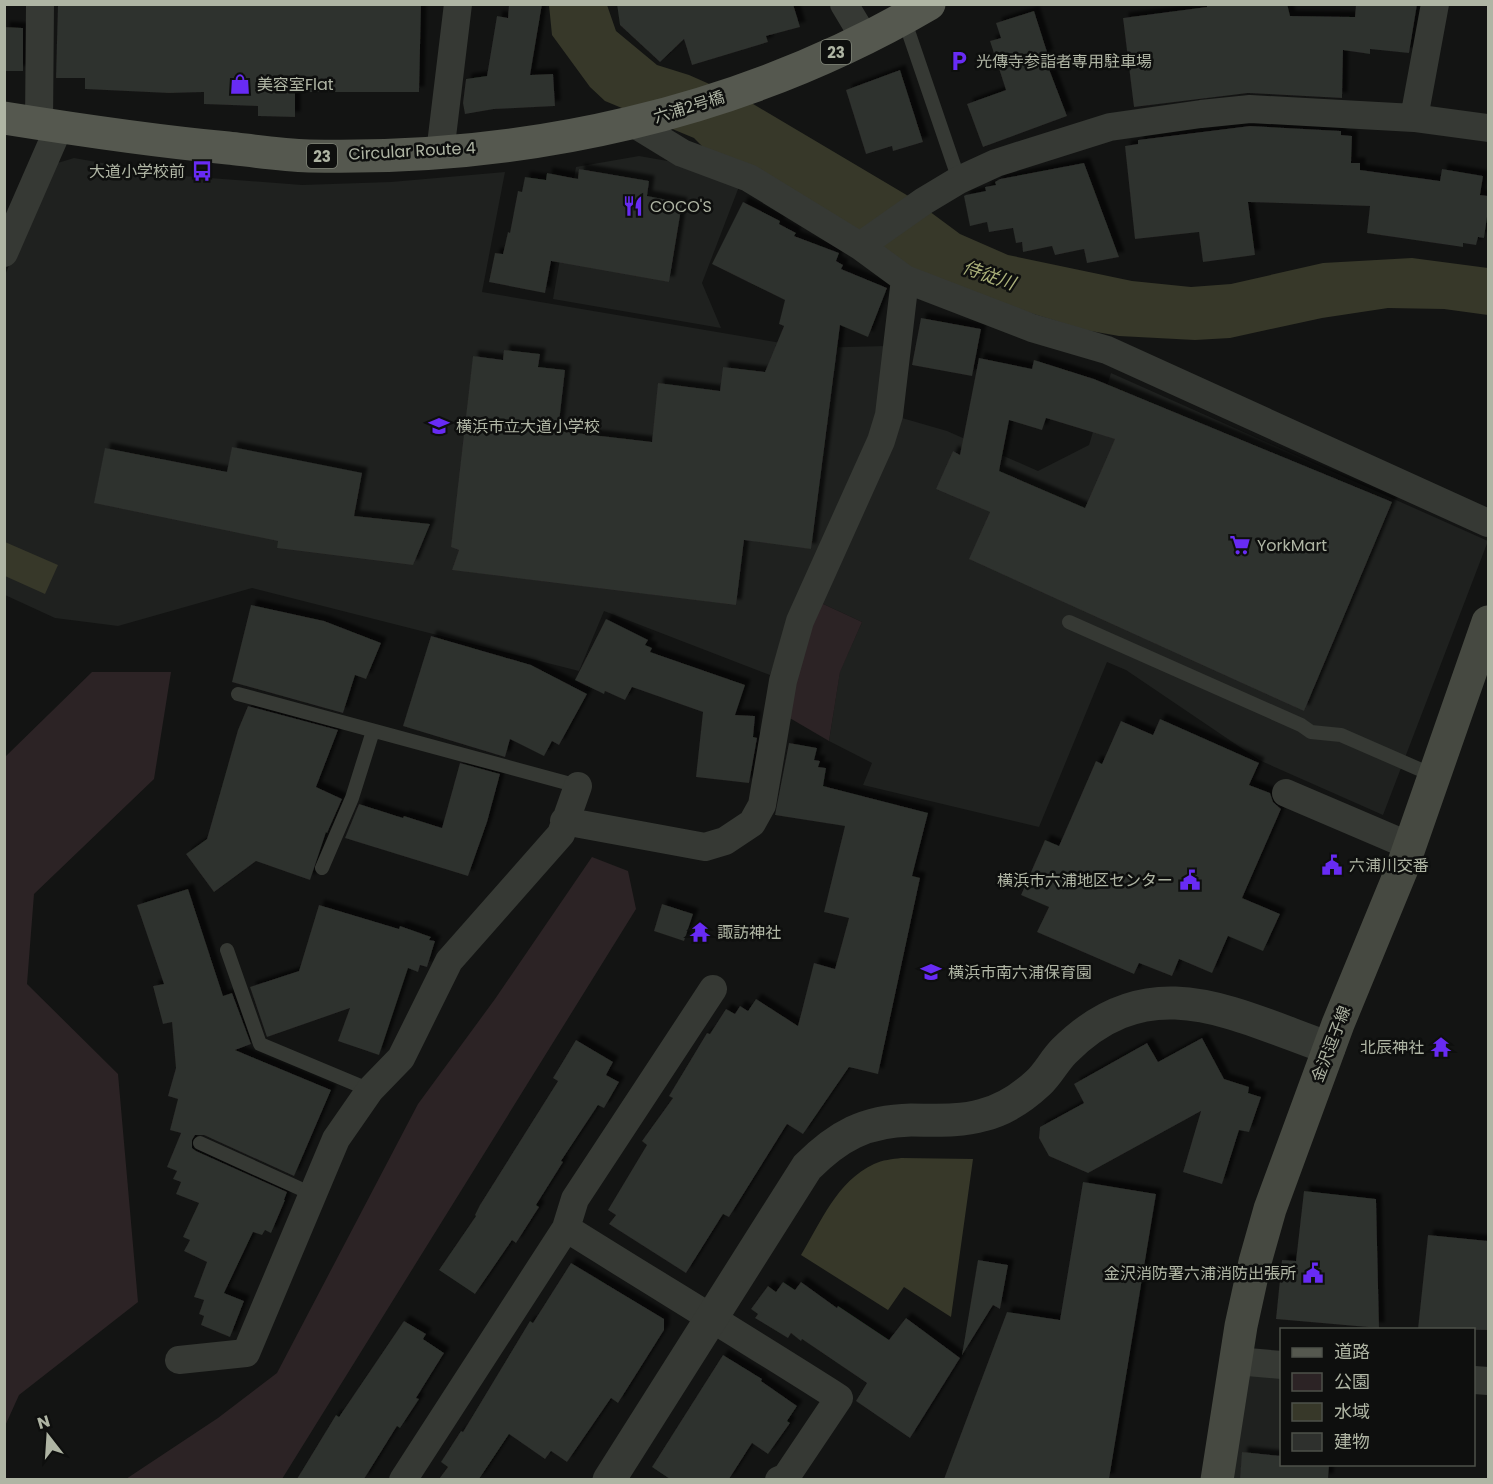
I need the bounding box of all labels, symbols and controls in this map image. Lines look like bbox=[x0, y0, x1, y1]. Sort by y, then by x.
road number: 23 bbox=[821, 40, 851, 64]
parking icon: 光傳寺参詣者専用駐車場 bbox=[947, 49, 971, 73]
place label: 光傳寺参詣者専用駐車場 bbox=[976, 50, 1152, 73]
shop icon: 美容室Flat bbox=[228, 72, 252, 96]
place label: 美容室Flat bbox=[257, 73, 334, 96]
street label: 六浦2号橋 bbox=[651, 85, 727, 129]
street label: Circular Route 4 bbox=[348, 136, 476, 166]
road number: 23 bbox=[307, 144, 337, 168]
bus stop icon: 大道小学校前 bbox=[190, 159, 214, 183]
place label: 大道小学校前 bbox=[89, 160, 185, 183]
restaurant icon: COCO'S bbox=[621, 194, 645, 218]
place label: COCO'S bbox=[650, 195, 712, 218]
water label: 侍従川 bbox=[959, 254, 1020, 296]
school or university icon: 横浜市立大道小学校 bbox=[427, 414, 451, 438]
place label: 横浜市立大道小学校 bbox=[456, 415, 600, 438]
supermarket icon: YorkMart bbox=[1228, 533, 1252, 557]
place label: YorkMart bbox=[1257, 534, 1327, 557]
public building icon: 六浦川交番 bbox=[1320, 853, 1344, 877]
place label: 六浦川交番 bbox=[1349, 854, 1429, 877]
public building icon: 横浜市六浦地区センター bbox=[1178, 868, 1202, 892]
place label: 横浜市六浦地区センター bbox=[997, 869, 1173, 892]
temple icon: 諏訪神社 bbox=[688, 920, 712, 944]
place label: 諏訪神社 bbox=[717, 921, 781, 944]
school or university icon: 横浜市南六浦保育園 bbox=[919, 960, 943, 984]
place label: 横浜市南六浦保育園 bbox=[948, 961, 1092, 984]
street label: 金沢逗子線 bbox=[1306, 1003, 1356, 1085]
temple icon: 北辰神社 bbox=[1429, 1035, 1453, 1059]
place label: 北辰神社 bbox=[1360, 1036, 1424, 1059]
public building icon: 金沢消防署六浦消防出張所 bbox=[1301, 1261, 1325, 1285]
place label: 金沢消防署六浦消防出張所 bbox=[1104, 1262, 1296, 1285]
legend bbox=[1280, 1328, 1475, 1466]
text: 道路 bbox=[1334, 1339, 1370, 1364]
text: 公園 bbox=[1334, 1369, 1370, 1394]
text: 水域 bbox=[1334, 1399, 1370, 1424]
north arrow bbox=[18, 1406, 78, 1466]
text: N bbox=[35, 1409, 53, 1435]
text: 建物 bbox=[1334, 1429, 1370, 1454]

